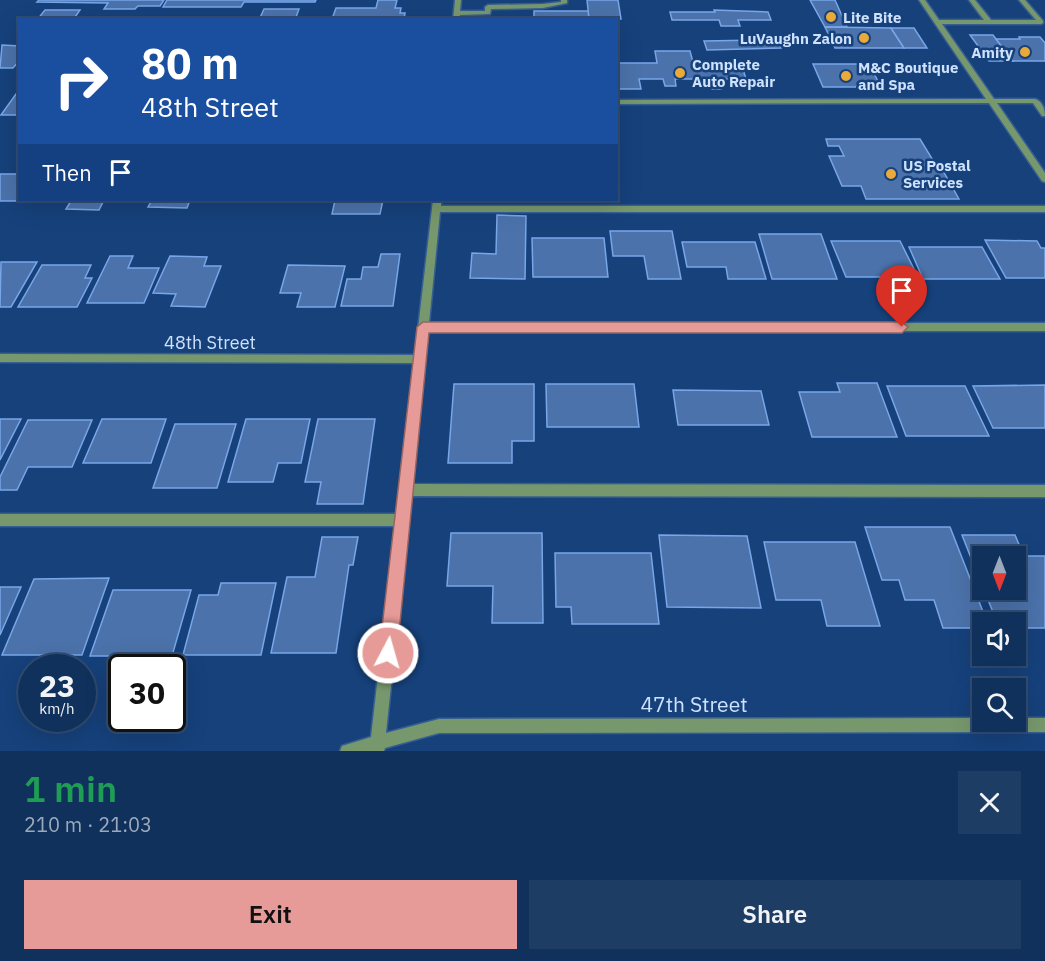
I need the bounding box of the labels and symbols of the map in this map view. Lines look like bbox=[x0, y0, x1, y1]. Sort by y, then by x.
place label: Lite Bite bbox=[843, 8, 901, 27]
marker: Lite Bite bbox=[824, 10, 838, 24]
place label: LuVaughn Zalon bbox=[740, 29, 852, 48]
marker: LuVaughn Zalon bbox=[857, 31, 871, 45]
place label: Amity bbox=[971, 43, 1013, 62]
marker: Amity bbox=[1018, 45, 1032, 59]
place label: Complete Auto Repair bbox=[692, 55, 775, 91]
place label: M&C Boutique and Spa bbox=[858, 58, 958, 94]
marker: Complete Auto Repair bbox=[673, 66, 687, 80]
marker: M&C Boutique and Spa bbox=[839, 69, 853, 83]
place label: US Postal Services bbox=[903, 156, 971, 192]
marker: US Postal Services bbox=[884, 167, 898, 181]
pin bbox=[876, 265, 927, 327]
street label: 48th Street bbox=[164, 331, 256, 354]
north arrow bbox=[972, 546, 1026, 600]
position arrow bbox=[356, 621, 420, 685]
speed limit sign: 30 bbox=[108, 654, 186, 732]
street label: 47th Street bbox=[640, 690, 748, 718]

